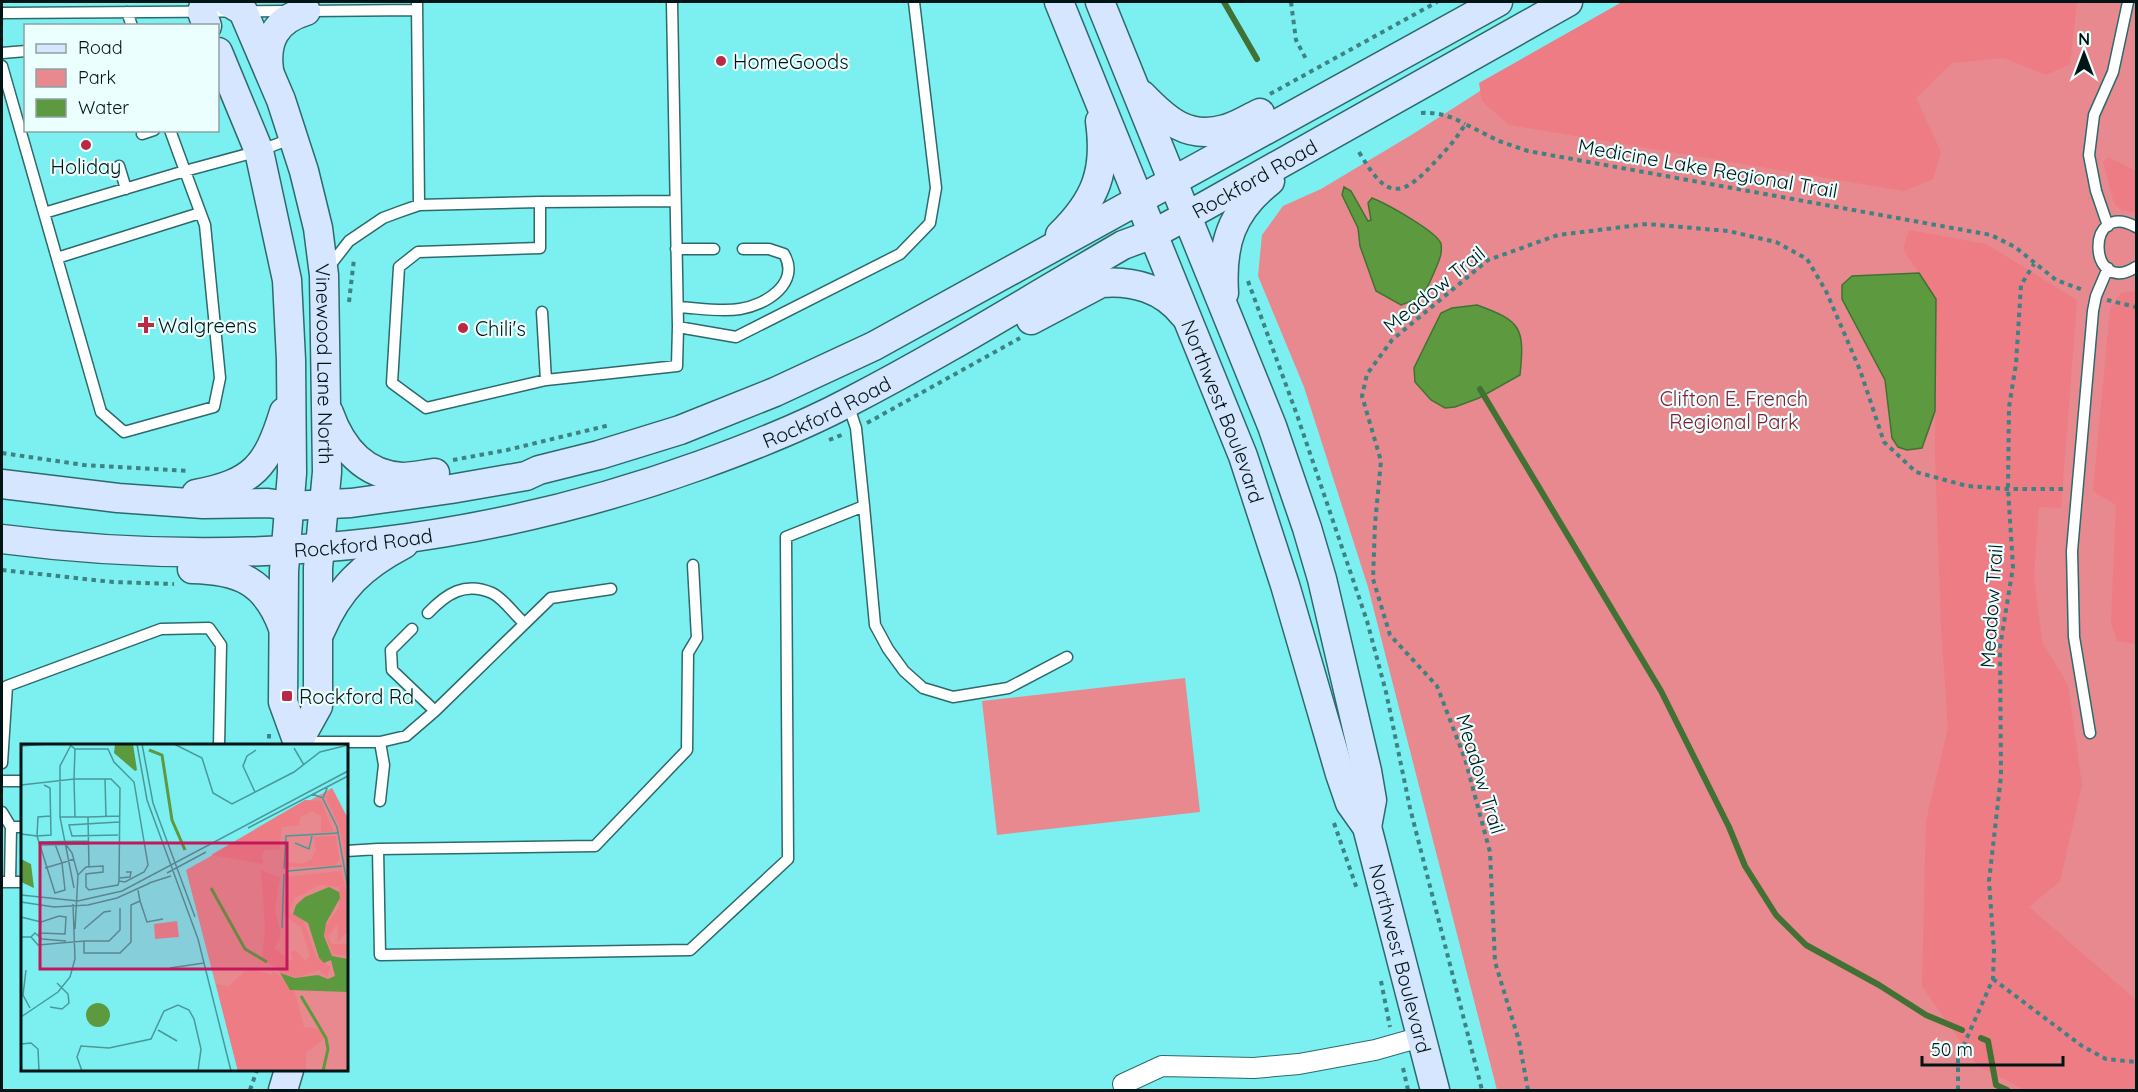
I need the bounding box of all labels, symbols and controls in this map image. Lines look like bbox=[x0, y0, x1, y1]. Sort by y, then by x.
legend bbox=[24, 24, 219, 132]
north arrow bbox=[2054, 24, 2114, 84]
text: N bbox=[2078, 29, 2090, 49]
text: Road bbox=[78, 36, 123, 59]
place label: HomeGoods bbox=[733, 49, 849, 74]
marker: HomeGoods bbox=[714, 54, 728, 68]
text: Park bbox=[78, 66, 116, 89]
text: Water bbox=[78, 96, 129, 119]
street label: Rockford Road bbox=[1187, 133, 1321, 223]
street label: Medicine Lake Regional Trail bbox=[1576, 133, 1840, 203]
marker: Holiday bbox=[79, 138, 93, 152]
place label: Holiday bbox=[51, 154, 121, 179]
street label: Meadow Trail bbox=[1378, 240, 1490, 338]
street label: Vinewood Lane North bbox=[310, 262, 339, 465]
place label: Walgreens bbox=[158, 313, 257, 338]
place label: Chili's bbox=[475, 316, 526, 341]
street label: Northwest Boulevard bbox=[1176, 316, 1270, 506]
marker: Walgreens bbox=[139, 318, 153, 332]
marker: Chili's bbox=[456, 321, 470, 335]
street label: Rockford Road bbox=[758, 370, 895, 453]
park label: Clifton E. French Regional Park bbox=[1660, 386, 1808, 434]
street label: Rockford Road bbox=[293, 522, 434, 562]
street label: Meadow Trail bbox=[1974, 543, 2008, 669]
place label: Rockford Rd bbox=[299, 684, 414, 709]
marker: Rockford Rd bbox=[280, 689, 294, 703]
street label: Meadow Trail bbox=[1451, 711, 1511, 837]
inset map bbox=[21, 744, 348, 1071]
street label: Northwest Boulevard bbox=[1364, 861, 1437, 1056]
scale bar bbox=[1922, 1029, 2063, 1067]
text: 50 m bbox=[1931, 1038, 1973, 1061]

